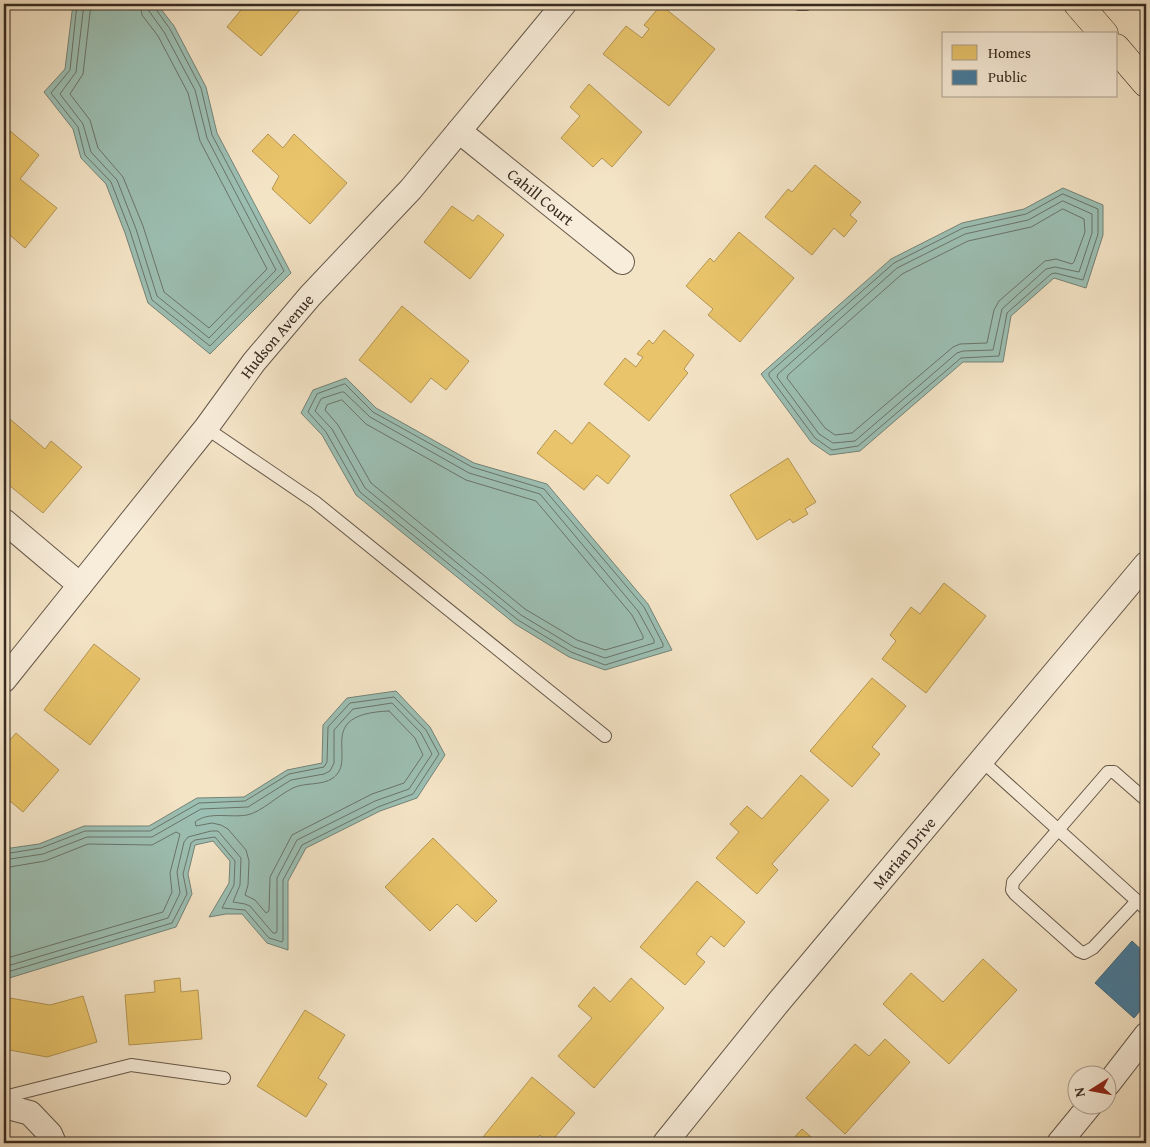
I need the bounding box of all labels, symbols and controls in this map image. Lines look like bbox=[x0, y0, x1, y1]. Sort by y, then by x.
legend bbox=[942, 32, 1118, 98]
text: Homes bbox=[988, 42, 1031, 63]
text: Public bbox=[988, 66, 1027, 87]
street label: Cahill Court bbox=[502, 162, 580, 231]
street label: Hudson Avenue bbox=[234, 288, 319, 383]
street label: Marian Drive bbox=[867, 811, 941, 894]
north arrow bbox=[1068, 1064, 1118, 1114]
text: N bbox=[1068, 1085, 1090, 1099]

